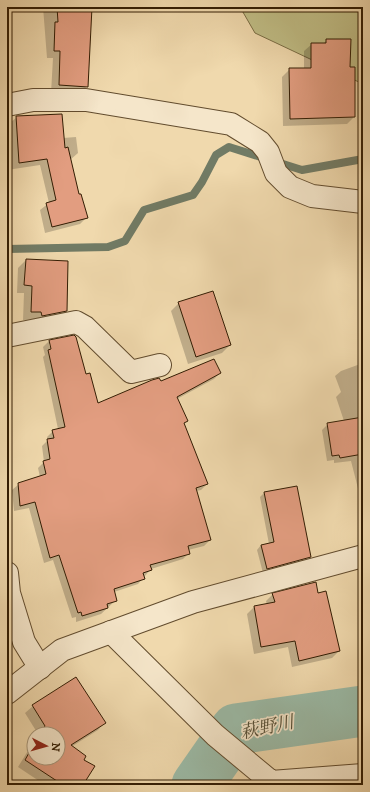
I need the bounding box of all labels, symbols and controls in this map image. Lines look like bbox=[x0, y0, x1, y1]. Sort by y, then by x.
water label: 萩野川 bbox=[239, 711, 298, 744]
north arrow bbox=[26, 726, 66, 766]
text: N bbox=[48, 742, 62, 752]

